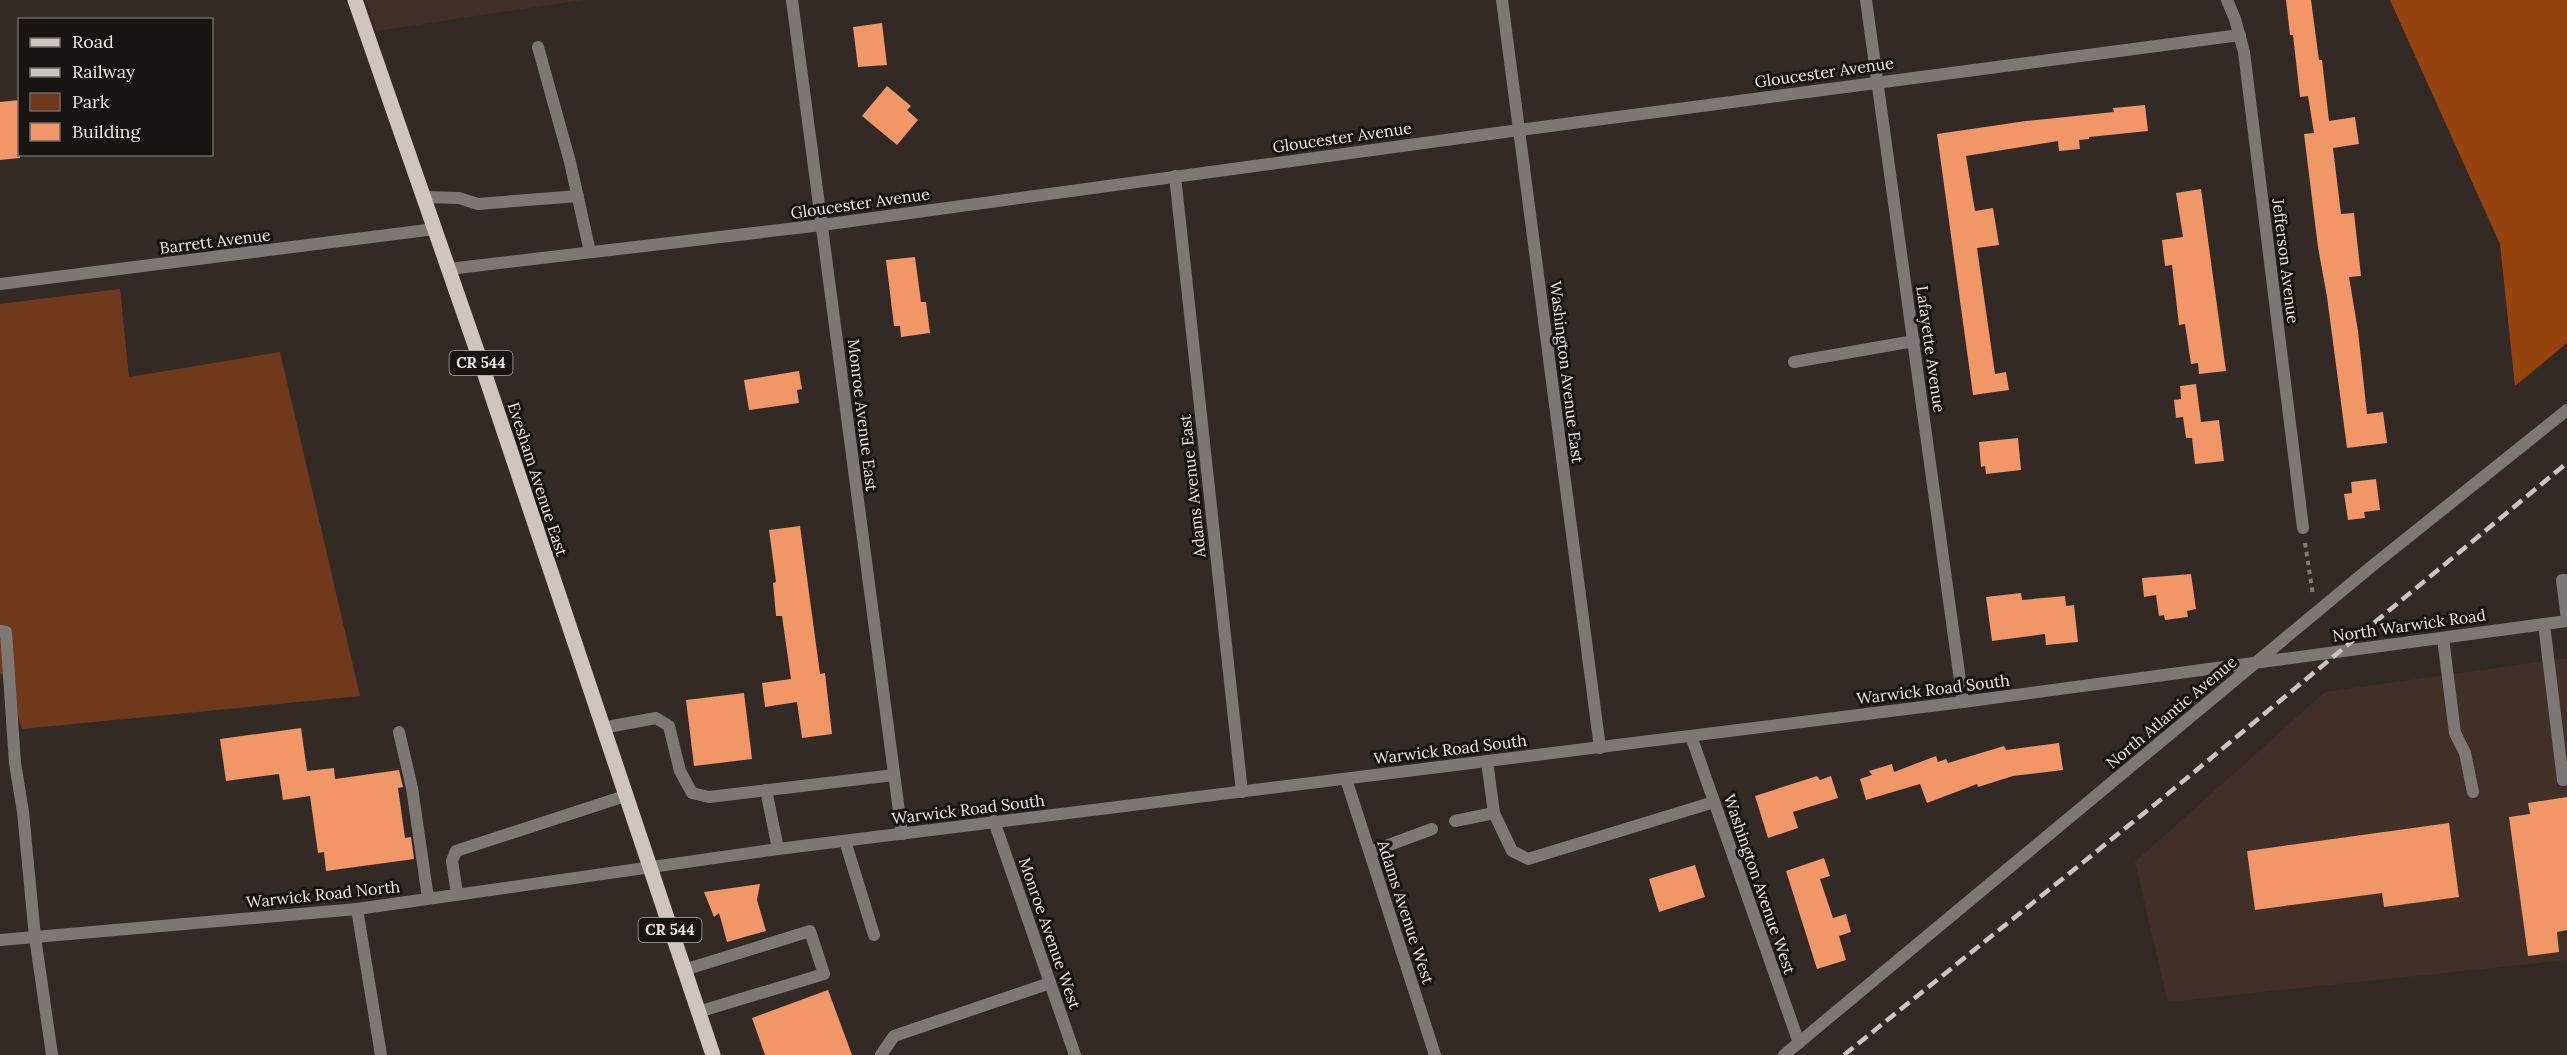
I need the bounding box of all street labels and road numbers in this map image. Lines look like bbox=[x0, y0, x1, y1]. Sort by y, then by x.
street label: Gloucester Avenue bbox=[1753, 52, 1895, 92]
street label: Gloucester Avenue bbox=[1271, 117, 1413, 157]
street label: Gloucester Avenue bbox=[789, 183, 931, 223]
street label: Jefferson Avenue bbox=[2268, 196, 2304, 325]
street label: Barrett Avenue bbox=[158, 224, 272, 258]
street label: Washington Avenue East bbox=[1546, 280, 1588, 465]
street label: Lafayette Avenue bbox=[1912, 284, 1950, 414]
street label: Monroe Avenue East bbox=[844, 338, 882, 493]
road number: CR 544 bbox=[450, 351, 512, 375]
street label: Evesham Avenue East bbox=[504, 400, 573, 559]
street label: Adams Avenue East bbox=[1174, 413, 1210, 560]
street label: North Warwick Road bbox=[2331, 604, 2487, 646]
street label: North Atlantic Avenue bbox=[2102, 651, 2241, 772]
street label: Warwick Road South bbox=[1855, 670, 2011, 708]
street label: Warwick Road South bbox=[1372, 730, 1528, 768]
street label: Warwick Road South bbox=[890, 790, 1046, 828]
street label: Washington Avenue West bbox=[1720, 791, 1801, 977]
street label: Adams Avenue West bbox=[1373, 837, 1439, 987]
street label: Monroe Avenue West bbox=[1015, 855, 1086, 1012]
street label: Warwick Road North bbox=[245, 876, 401, 912]
road number: CR 544 bbox=[638, 918, 702, 942]

